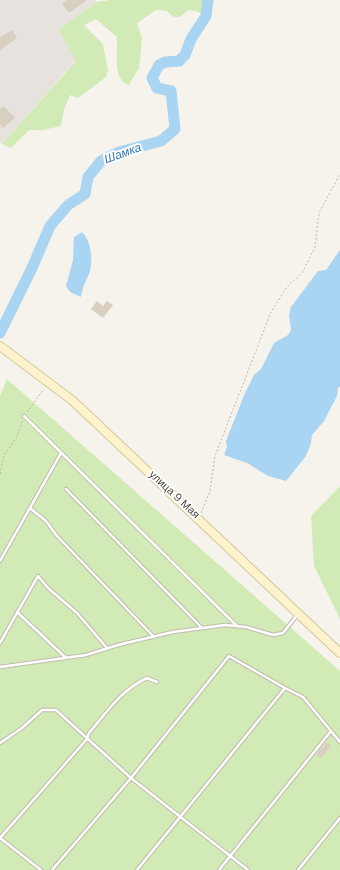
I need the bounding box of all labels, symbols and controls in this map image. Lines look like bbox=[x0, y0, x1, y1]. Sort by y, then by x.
water label: Шамка bbox=[103, 141, 143, 167]
street label: улица 9 Мая bbox=[146, 468, 202, 522]

